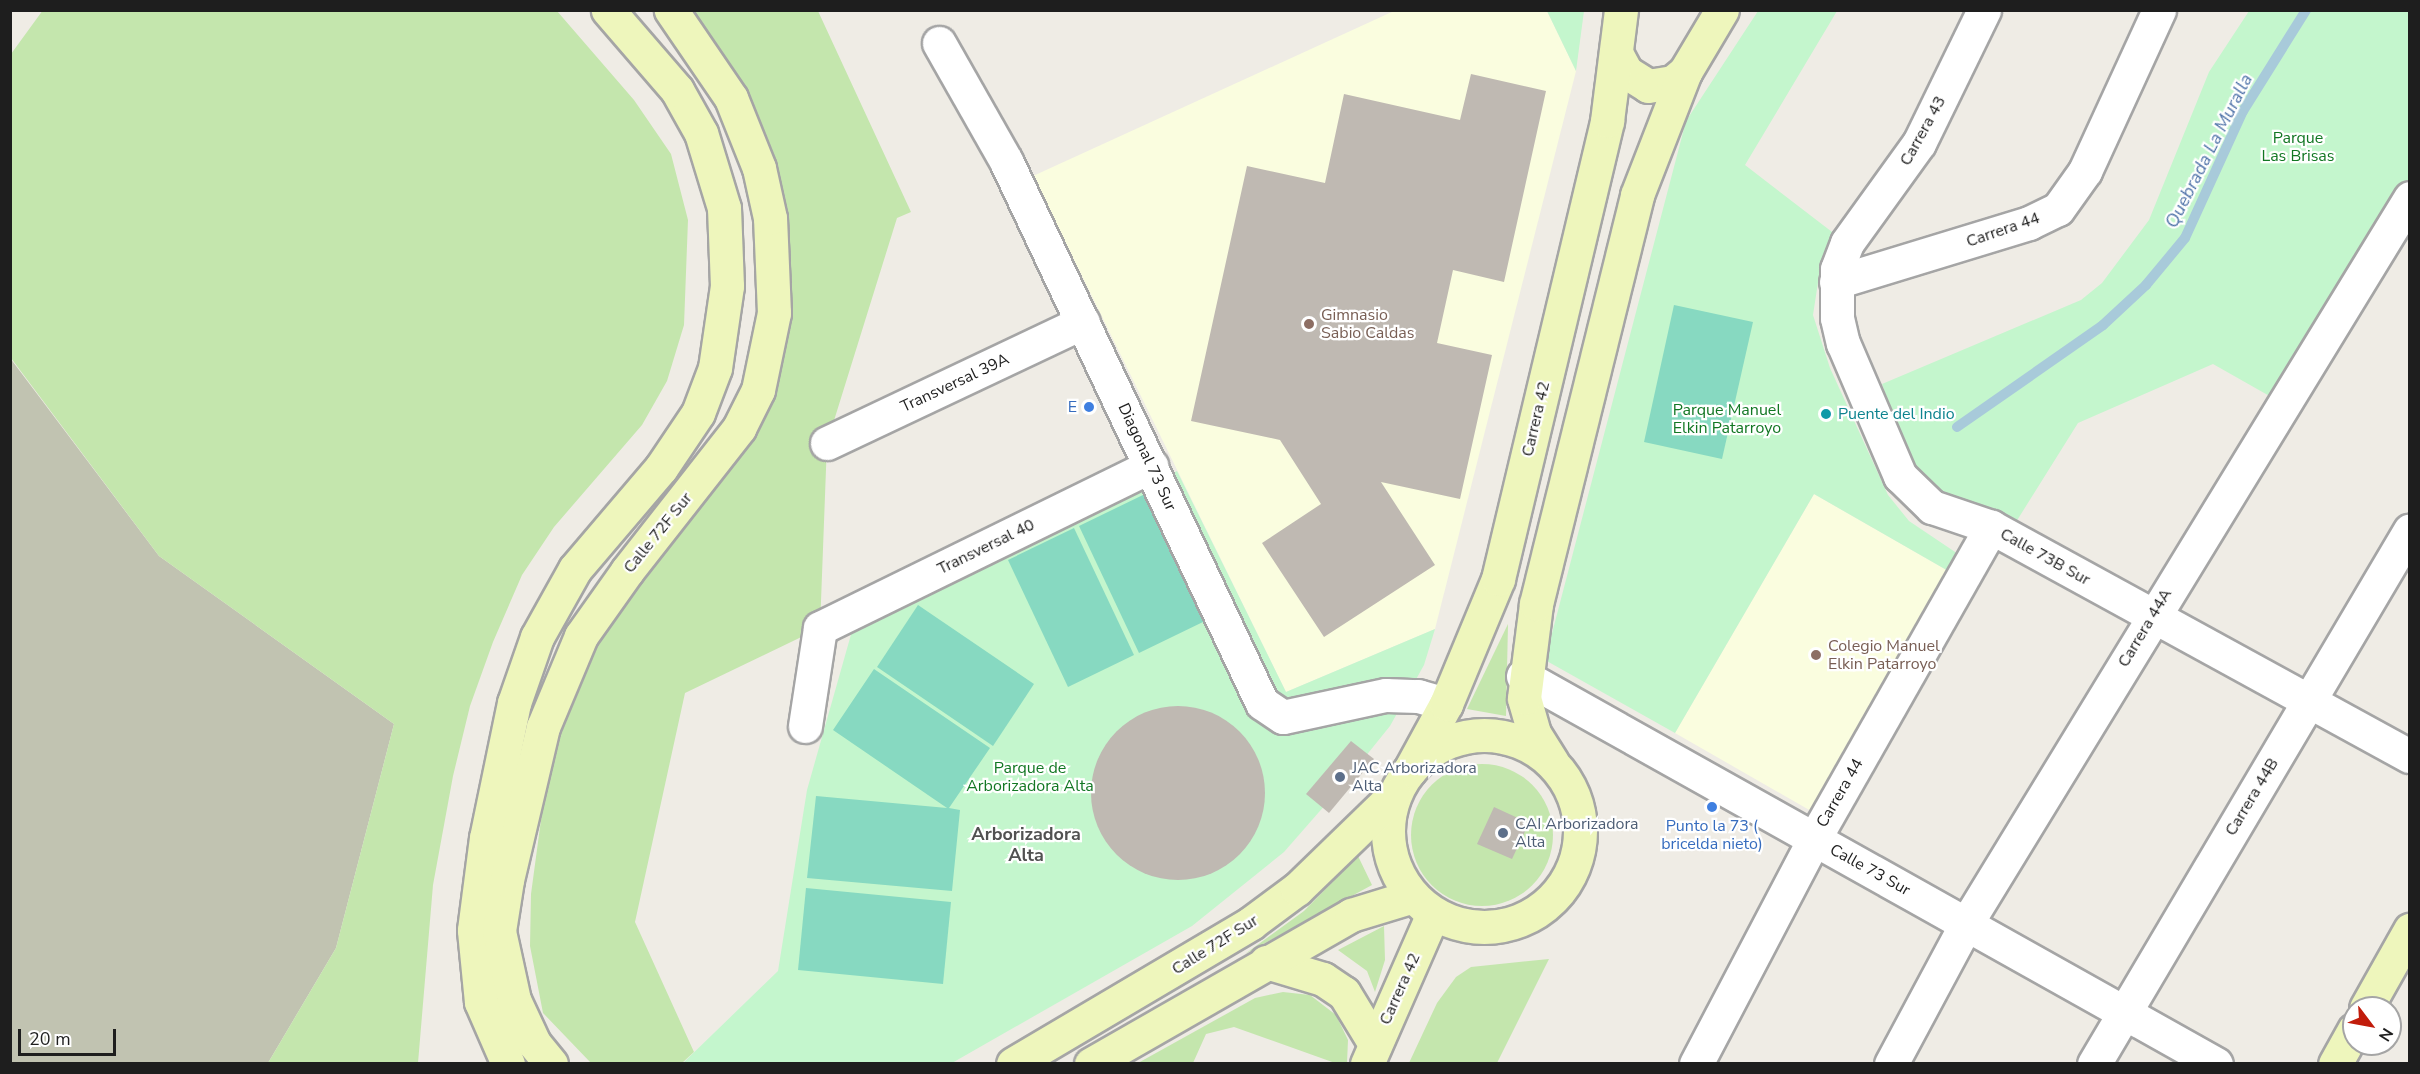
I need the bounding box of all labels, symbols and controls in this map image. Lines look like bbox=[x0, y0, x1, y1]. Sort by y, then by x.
water label: Quebrada La Muralla bbox=[2161, 70, 2257, 232]
street label: Carrera 43 bbox=[1896, 93, 1950, 169]
park label: Parque Las Brisas bbox=[2261, 128, 2335, 166]
street label: Carrera 44 bbox=[1964, 209, 2042, 251]
place label: Gimnasio Sabio Caldas bbox=[1321, 305, 1415, 343]
marker: Gimnasio Sabio Caldas bbox=[1302, 317, 1316, 331]
street label: Transversal 39A bbox=[898, 350, 1012, 416]
street label: Carrera 42 bbox=[1518, 380, 1554, 458]
place label: E bbox=[1068, 397, 1077, 417]
marker: E bbox=[1082, 400, 1096, 414]
street label: Diagonal 73 Sur bbox=[1114, 400, 1180, 514]
park label: Parque Manuel Elkin Patarroyo bbox=[1673, 400, 1781, 438]
place label: Puente del Indio bbox=[1838, 404, 1955, 424]
marker: Puente del Indio bbox=[1819, 407, 1833, 421]
street label: Calle 72F Sur bbox=[620, 489, 696, 577]
street label: Transversal 40 bbox=[934, 515, 1038, 579]
street label: Calle 73B Sur bbox=[1997, 524, 2093, 590]
street label: Carrera 44A bbox=[2114, 585, 2176, 671]
place label: Colegio Manuel Elkin Patarroyo bbox=[1828, 636, 1940, 674]
marker: Colegio Manuel Elkin Patarroyo bbox=[1809, 648, 1823, 662]
street label: Carrera 44 bbox=[1813, 755, 1867, 831]
street label: Carrera 44B bbox=[2221, 755, 2283, 839]
park label: Parque de Arborizadora Alta bbox=[966, 758, 1094, 796]
place label: JAC Arborizadora Alta bbox=[1352, 758, 1477, 796]
marker: JAC Arborizadora Alta bbox=[1333, 770, 1347, 784]
marker: Punto la 73 ( bricelda nieto) bbox=[1705, 800, 1719, 814]
place label: CAI Arborizadora Alta bbox=[1515, 814, 1639, 852]
place label: Punto la 73 ( bricelda nieto) bbox=[1661, 816, 1763, 854]
district label: Arborizadora Alta bbox=[971, 824, 1081, 866]
marker: CAI Arborizadora Alta bbox=[1496, 826, 1510, 840]
street label: Calle 73 Sur bbox=[1826, 840, 1914, 900]
street label: Calle 72F Sur bbox=[1169, 911, 1261, 979]
street label: Carrera 42 bbox=[1376, 950, 1424, 1028]
north arrow bbox=[2342, 996, 2402, 1056]
scale bar bbox=[21, 1017, 118, 1055]
text: N bbox=[2373, 1024, 2398, 1045]
text: 20 m bbox=[29, 1027, 71, 1051]

